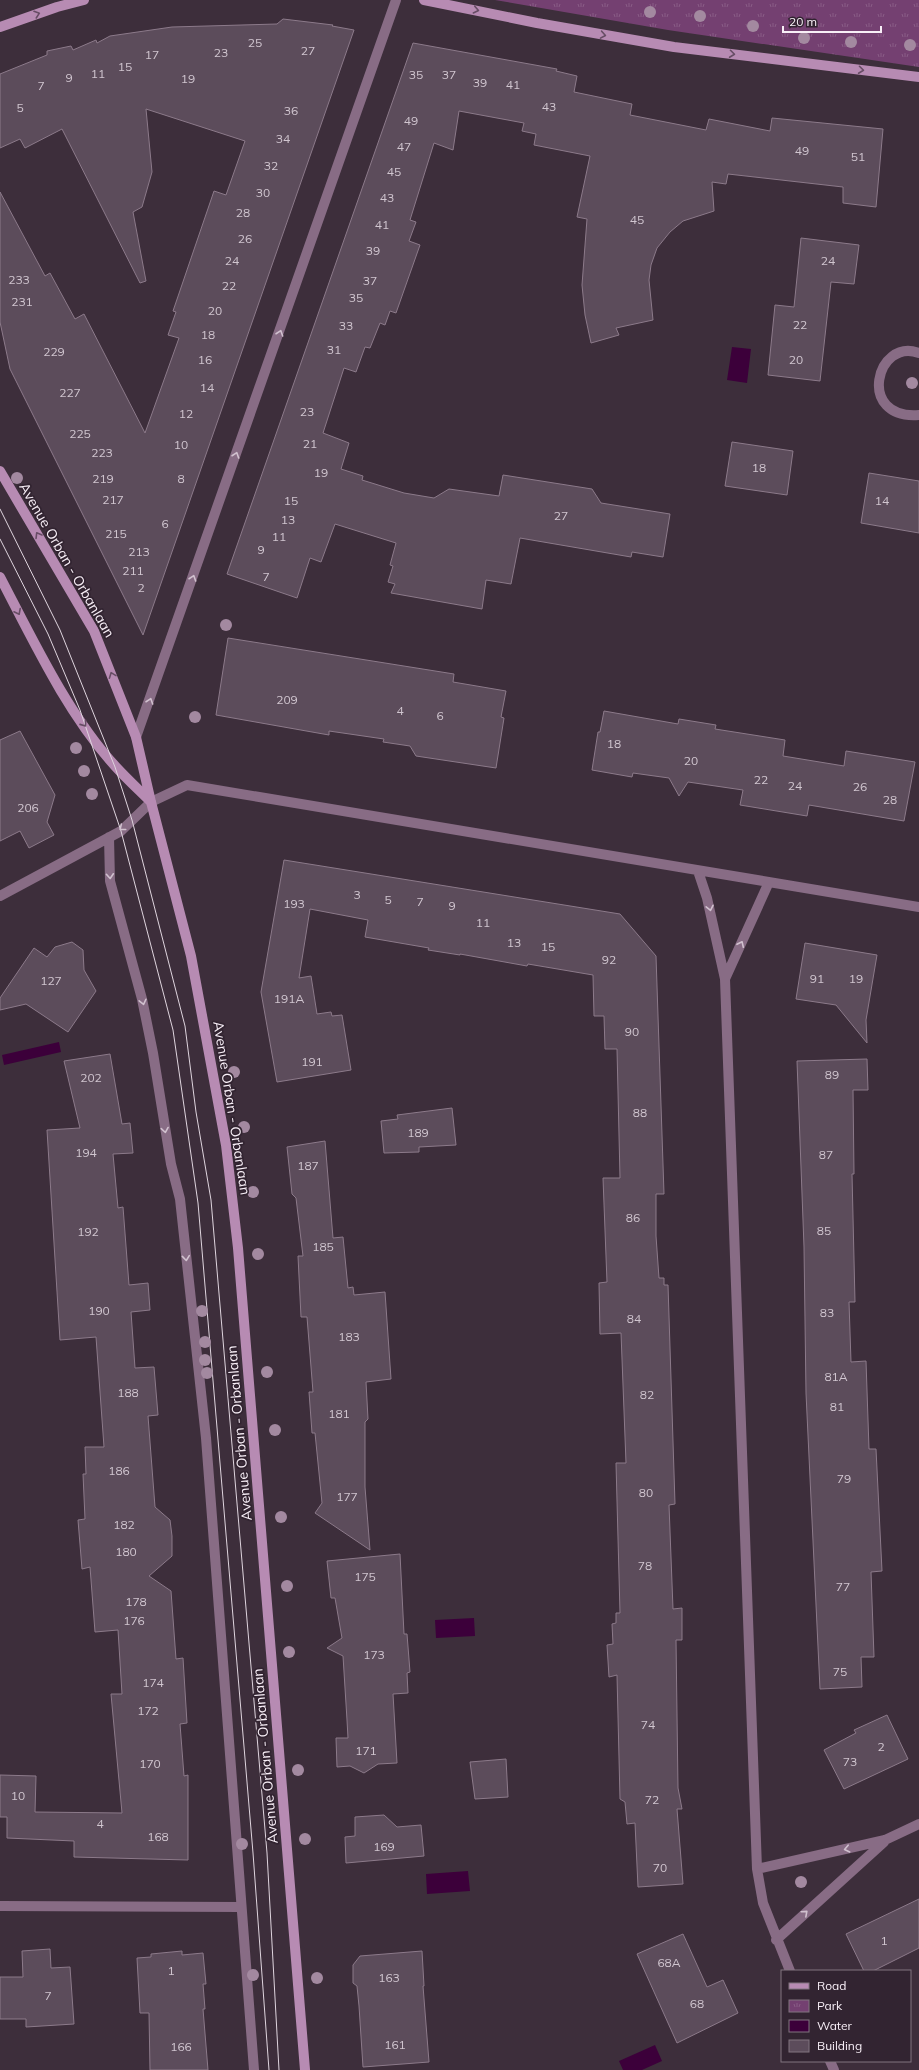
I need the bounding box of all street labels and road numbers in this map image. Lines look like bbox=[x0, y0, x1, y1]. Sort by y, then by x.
street label: Avenue Orban - Orbanlaan bbox=[15, 479, 119, 641]
street label: Avenue Orban - Orbanlaan bbox=[209, 1020, 255, 1196]
street label: Avenue Orban - Orbanlaan bbox=[222, 1345, 256, 1521]
street label: Avenue Orban - Orbanlaan bbox=[248, 1668, 282, 1844]

